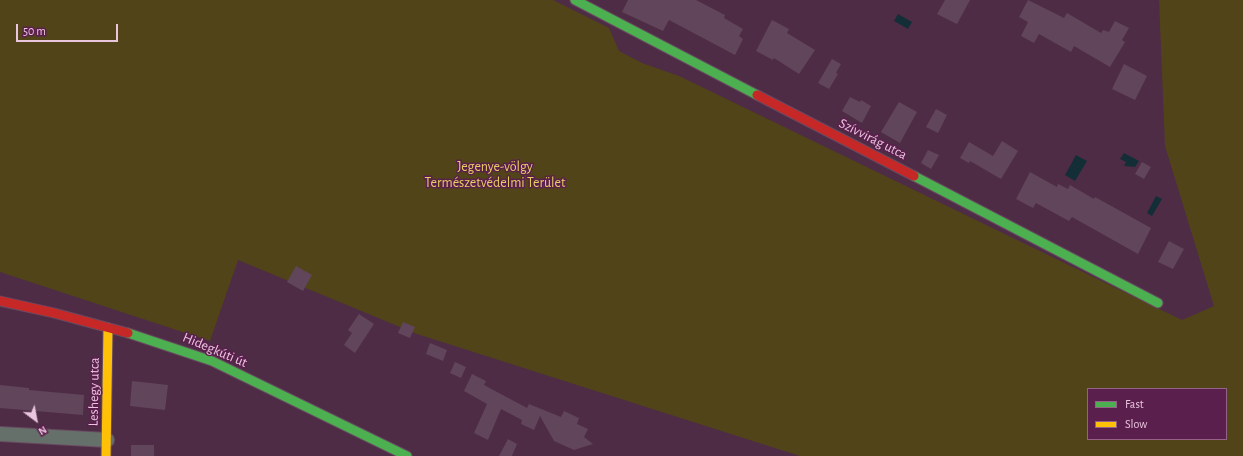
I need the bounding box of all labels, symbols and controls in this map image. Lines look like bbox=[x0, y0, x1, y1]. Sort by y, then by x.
scale bar bbox=[18, 16, 120, 42]
text: 50 m bbox=[23, 25, 46, 37]
street label: Szívvirág utca bbox=[836, 115, 910, 163]
park label: Jegenye-völgy Természetvédelmi Terület bbox=[425, 159, 565, 192]
street label: Hidegkúti út bbox=[180, 329, 250, 371]
street label: Leshegy utca bbox=[85, 357, 103, 427]
legend bbox=[1087, 388, 1227, 440]
text: Fast bbox=[1125, 398, 1144, 410]
north arrow bbox=[16, 400, 56, 440]
text: Slow bbox=[1125, 418, 1147, 430]
text: N bbox=[36, 424, 49, 437]

